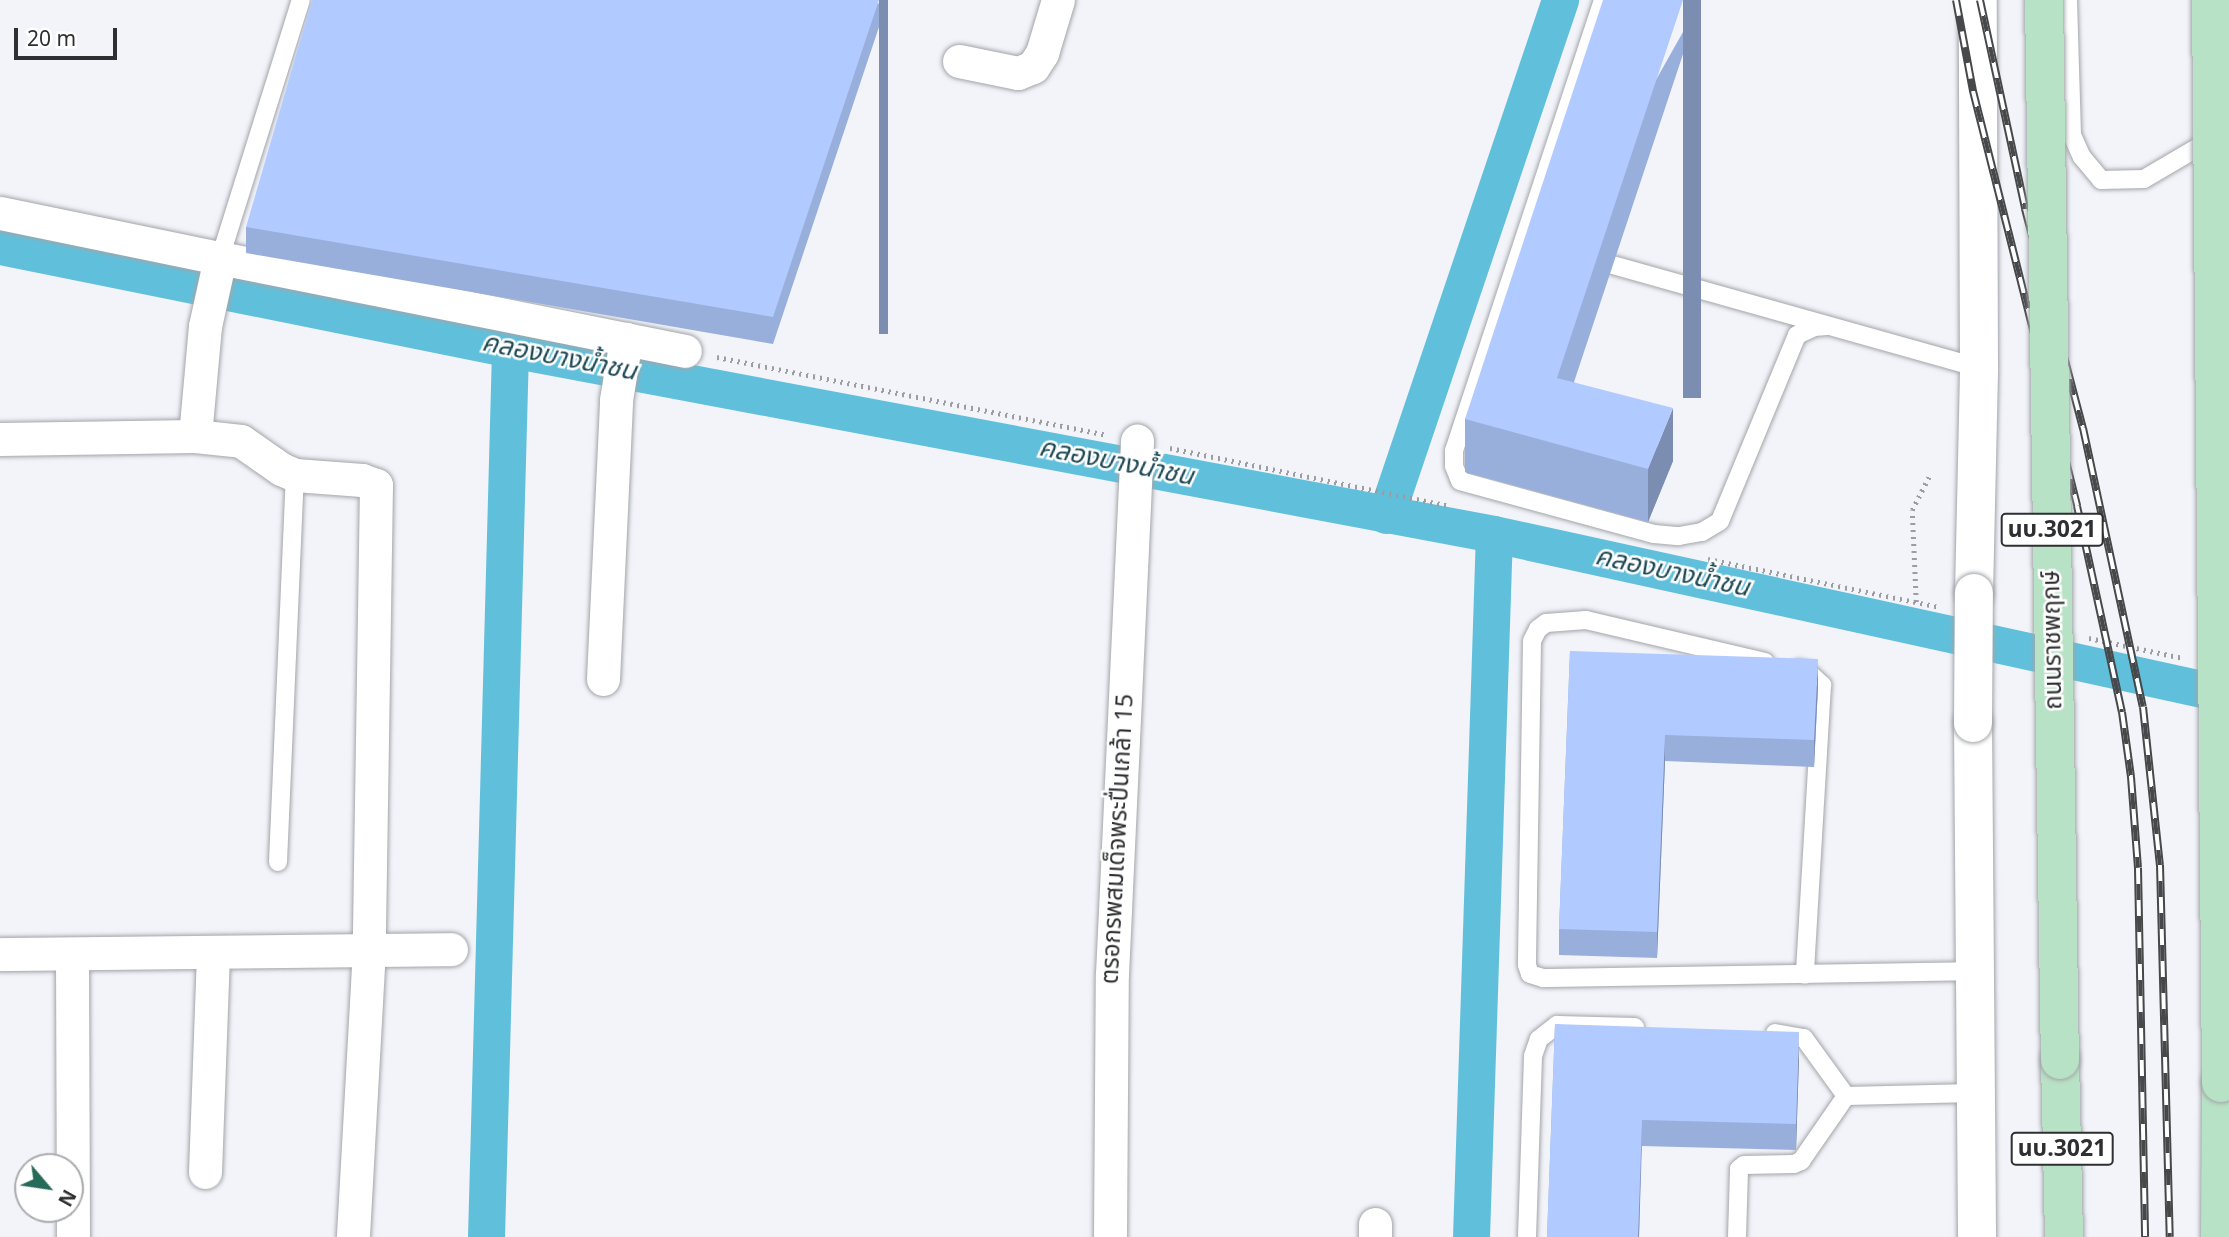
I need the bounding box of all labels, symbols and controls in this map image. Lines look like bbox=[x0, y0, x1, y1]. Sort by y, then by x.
scale bar bbox=[18, 14, 121, 58]
text: 20 m bbox=[27, 24, 76, 55]
water label: คลองบางน้ำชน bbox=[479, 328, 639, 388]
water label: คลองบางน้ำชน bbox=[1036, 433, 1196, 493]
road number: นบ.3021 bbox=[2000, 510, 2104, 550]
water label: คลองบางน้ำชน bbox=[1592, 541, 1752, 605]
street label: ถนนราชพฤกษ์ bbox=[2038, 570, 2070, 710]
street label: ตรอกรพสมเด็จพระปื่นเกล้า 15 bbox=[1097, 693, 1141, 985]
road number: นบ.3021 bbox=[2010, 1130, 2114, 1168]
north arrow bbox=[14, 1153, 84, 1223]
text: N bbox=[50, 1184, 82, 1211]

